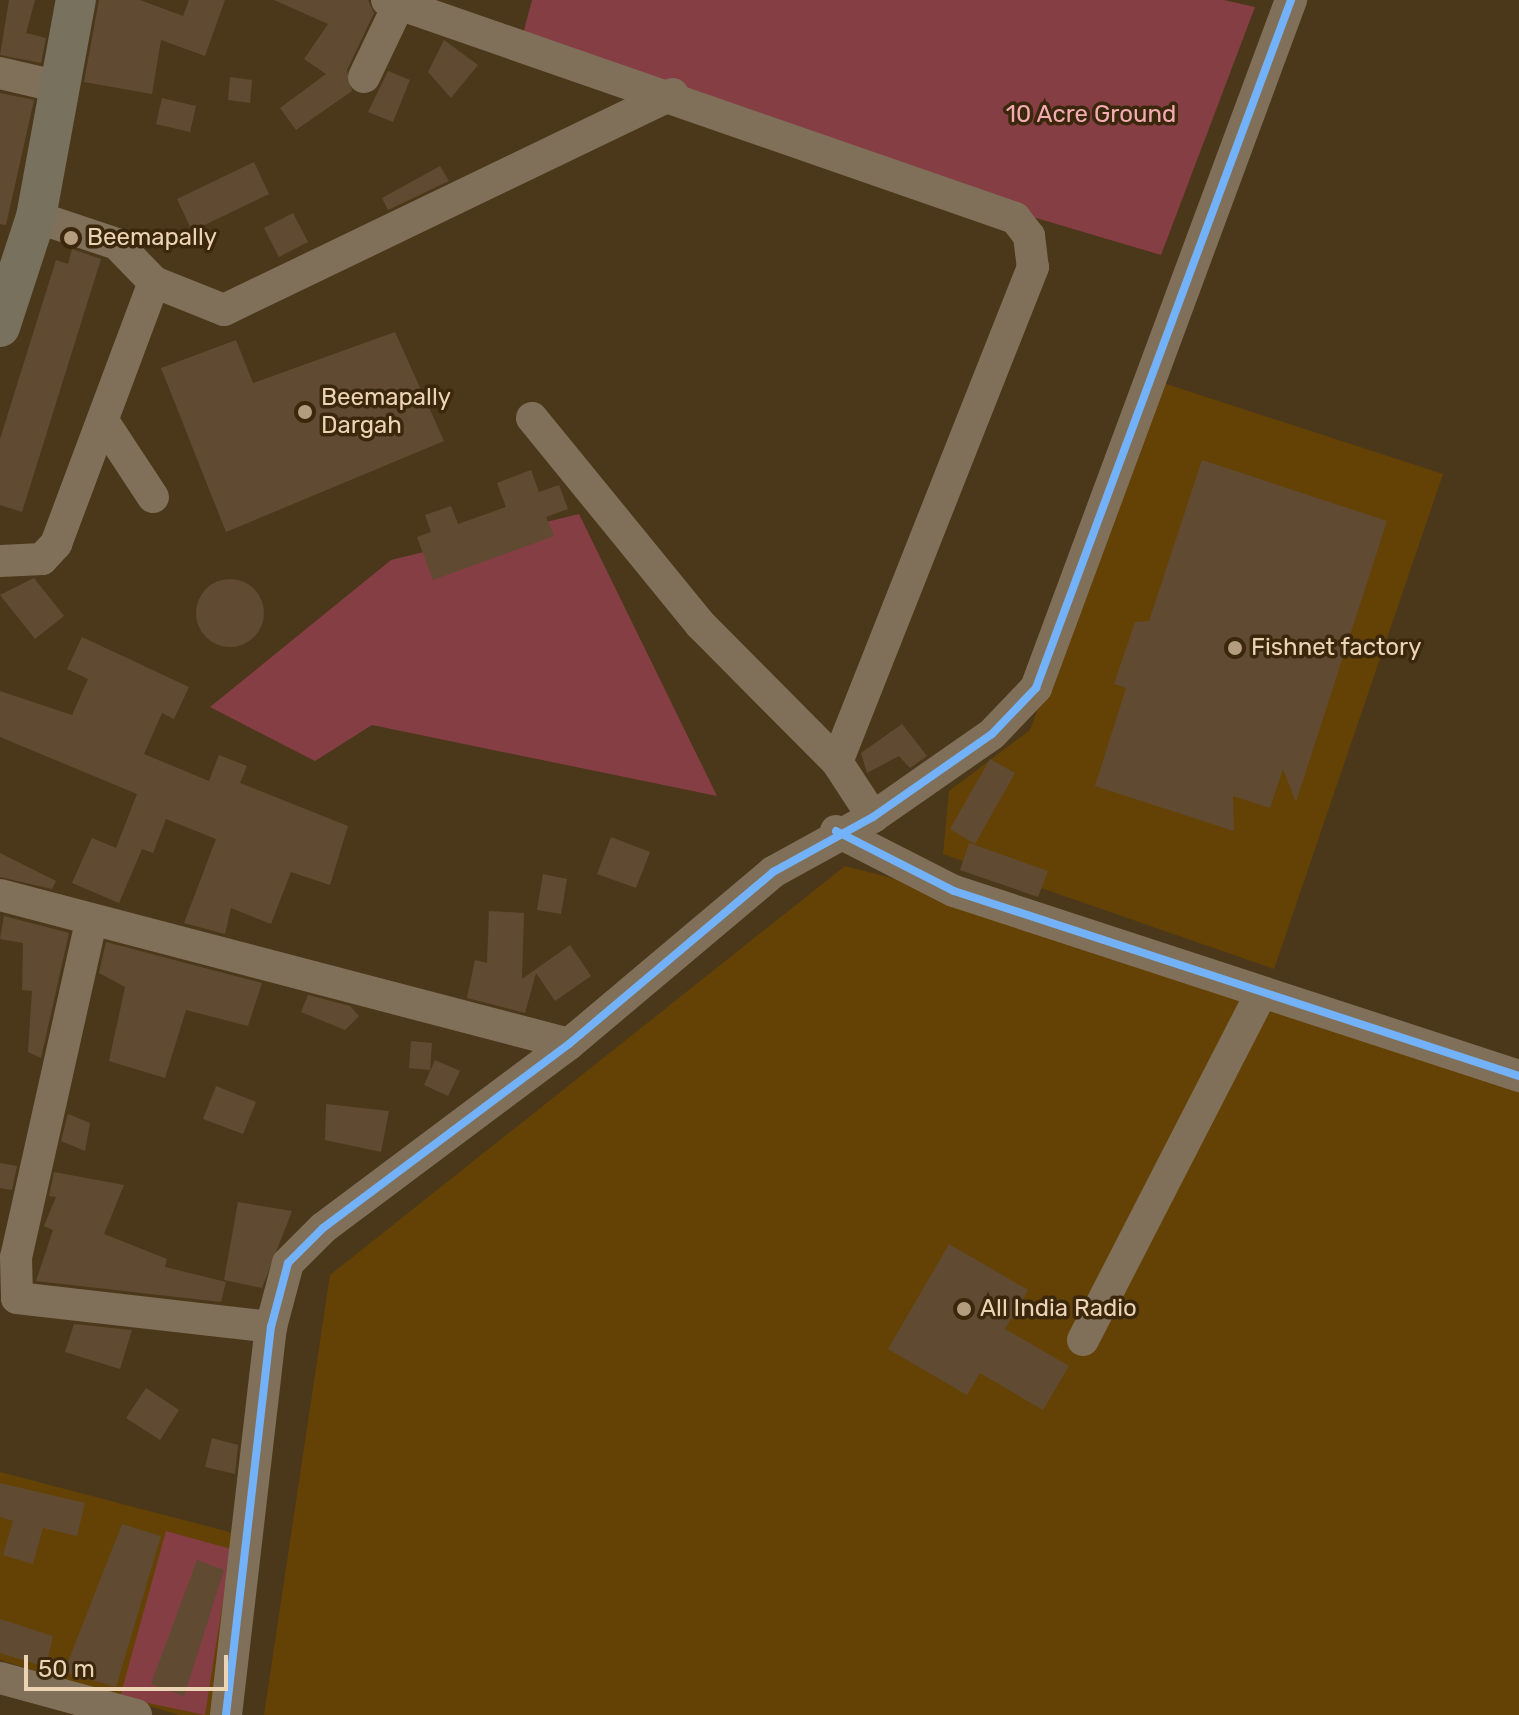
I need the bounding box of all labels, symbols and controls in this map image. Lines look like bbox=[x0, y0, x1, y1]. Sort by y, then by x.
park label: 10 Acre Ground bbox=[1005, 101, 1177, 129]
place label: Beemapally bbox=[87, 224, 217, 252]
marker: Beemapally bbox=[62, 229, 80, 247]
place label: Beemapally Dargah bbox=[321, 384, 451, 440]
marker: Beemapally Dargah bbox=[296, 403, 314, 421]
place label: Fishnet factory bbox=[1251, 634, 1422, 662]
marker: Fishnet factory bbox=[1226, 639, 1244, 657]
place label: All India Radio bbox=[980, 1295, 1137, 1323]
marker: All India Radio bbox=[955, 1300, 973, 1318]
scale bar bbox=[28, 1639, 232, 1689]
text: 50 m bbox=[38, 1655, 95, 1683]

